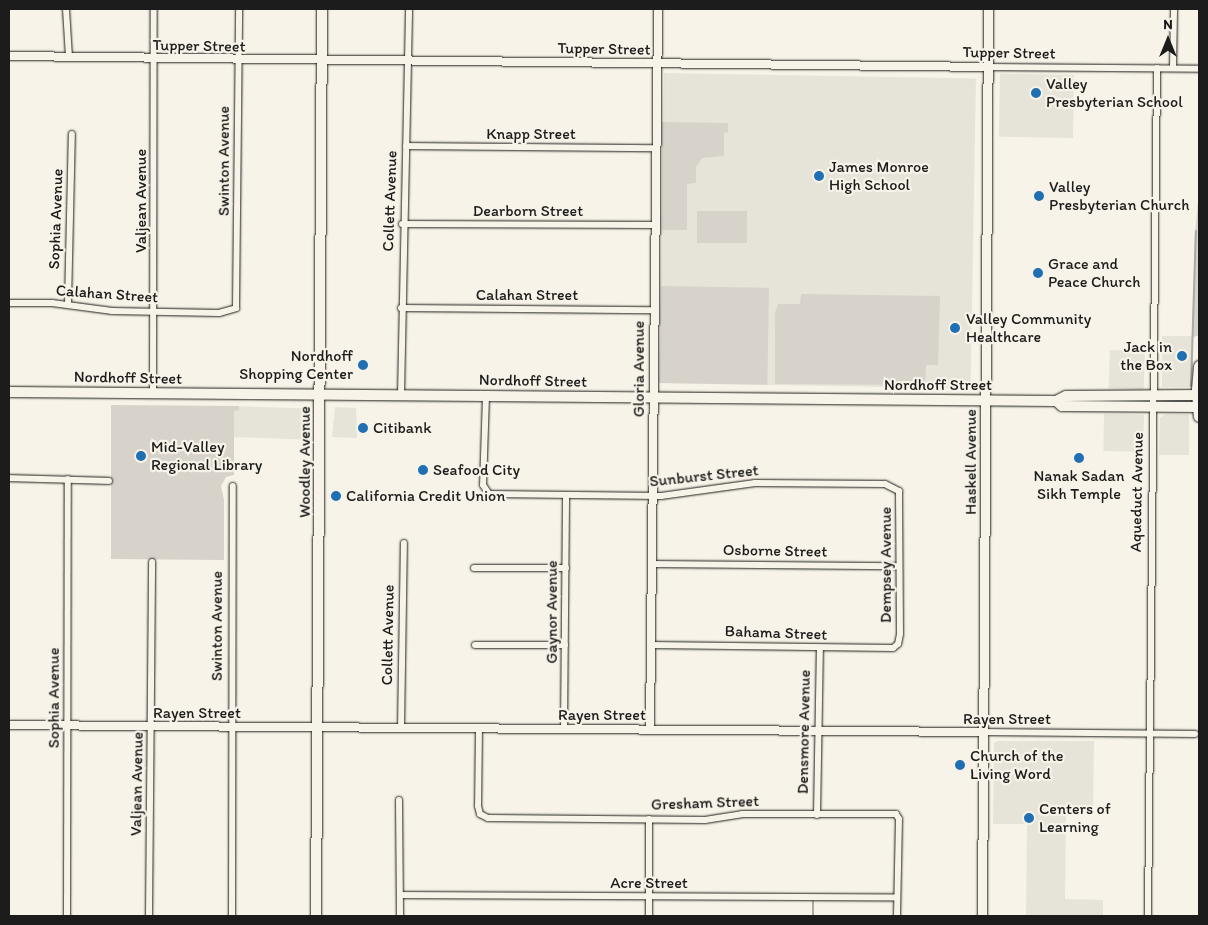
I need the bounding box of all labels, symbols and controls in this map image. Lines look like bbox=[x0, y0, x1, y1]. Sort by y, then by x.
north arrow bbox=[1143, 15, 1193, 65]
text: N bbox=[1163, 16, 1173, 33]
street label: Tupper Street bbox=[152, 36, 246, 56]
street label: Tupper Street bbox=[557, 39, 651, 59]
street label: Tupper Street bbox=[962, 43, 1056, 63]
place label: Valley Presbyterian School bbox=[1046, 74, 1183, 112]
marker: Valley Presbyterian School bbox=[1030, 87, 1042, 99]
street label: Swinton Avenue bbox=[214, 106, 234, 216]
street label: Knapp Street bbox=[486, 124, 576, 144]
street label: Valjean Avenue bbox=[131, 149, 151, 253]
street label: Collett Avenue bbox=[379, 151, 401, 251]
place label: James Monroe High School bbox=[829, 157, 928, 195]
street label: Sophia Avenue bbox=[45, 169, 67, 269]
marker: James Monroe High School bbox=[813, 170, 825, 182]
place label: Valley Presbyterian Church bbox=[1049, 177, 1190, 215]
marker: Valley Presbyterian Church bbox=[1033, 190, 1045, 202]
street label: Dearborn Street bbox=[473, 201, 583, 221]
place label: Grace and Peace Church bbox=[1048, 254, 1141, 292]
marker: Grace and Peace Church bbox=[1032, 267, 1044, 279]
street label: Calahan Street bbox=[55, 281, 159, 307]
street label: Calahan Street bbox=[476, 285, 578, 305]
place label: Valley Community Healthcare bbox=[966, 309, 1091, 347]
street label: Gloria Avenue bbox=[629, 321, 649, 417]
marker: Valley Community Healthcare bbox=[948, 321, 962, 335]
place label: Jack in the Box bbox=[1120, 337, 1172, 375]
place label: Nordhoff Shopping Center bbox=[239, 346, 353, 384]
marker: Jack in the Box bbox=[1176, 350, 1188, 362]
marker: Nordhoff Shopping Center bbox=[357, 359, 369, 371]
street label: Nordhoff Street bbox=[74, 367, 182, 389]
street label: Nordhoff Street bbox=[479, 370, 587, 392]
street label: Nordhoff Street bbox=[884, 375, 992, 395]
street label: Woodley Avenue bbox=[295, 406, 315, 518]
street label: Haskell Avenue bbox=[961, 410, 981, 514]
place label: Citibank bbox=[373, 418, 431, 438]
marker: Citibank bbox=[357, 422, 369, 434]
street label: Aqueduct Avenue bbox=[1126, 432, 1148, 552]
place label: Mid-Valley Regional Library bbox=[151, 437, 262, 475]
marker: Mid-Valley Regional Library bbox=[135, 450, 147, 462]
marker: Nanak Sadan Sikh Temple bbox=[1073, 452, 1085, 464]
place label: Seafood City bbox=[433, 460, 520, 480]
street label: Sunburst Street bbox=[649, 461, 759, 491]
marker: Seafood City bbox=[417, 464, 429, 476]
place label: Nanak Sadan Sikh Temple bbox=[1034, 466, 1124, 504]
place label: California Credit Union bbox=[346, 486, 505, 506]
marker: California Credit Union bbox=[330, 490, 342, 502]
street label: Dempsey Avenue bbox=[876, 507, 896, 623]
street label: Osborne Street bbox=[723, 540, 827, 562]
street label: Gaynor Avenue bbox=[542, 560, 562, 664]
street label: Swinton Avenue bbox=[207, 571, 227, 681]
street label: Collett Avenue bbox=[378, 585, 398, 685]
street label: Bahama Street bbox=[725, 622, 827, 644]
street label: Sophia Avenue bbox=[44, 648, 64, 748]
street label: Densmore Avenue bbox=[793, 670, 815, 794]
street label: Rayen Street bbox=[153, 703, 241, 723]
street label: Rayen Street bbox=[558, 705, 646, 725]
street label: Rayen Street bbox=[963, 709, 1051, 729]
street label: Valjean Avenue bbox=[126, 732, 148, 836]
place label: Church of the Living Word bbox=[970, 746, 1063, 784]
marker: Church of the Living Word bbox=[954, 759, 966, 771]
street label: Gresham Street bbox=[651, 792, 759, 814]
place label: Centers of Learning bbox=[1039, 799, 1111, 837]
marker: Centers of Learning bbox=[1023, 812, 1035, 824]
street label: Acre Street bbox=[610, 873, 688, 893]

